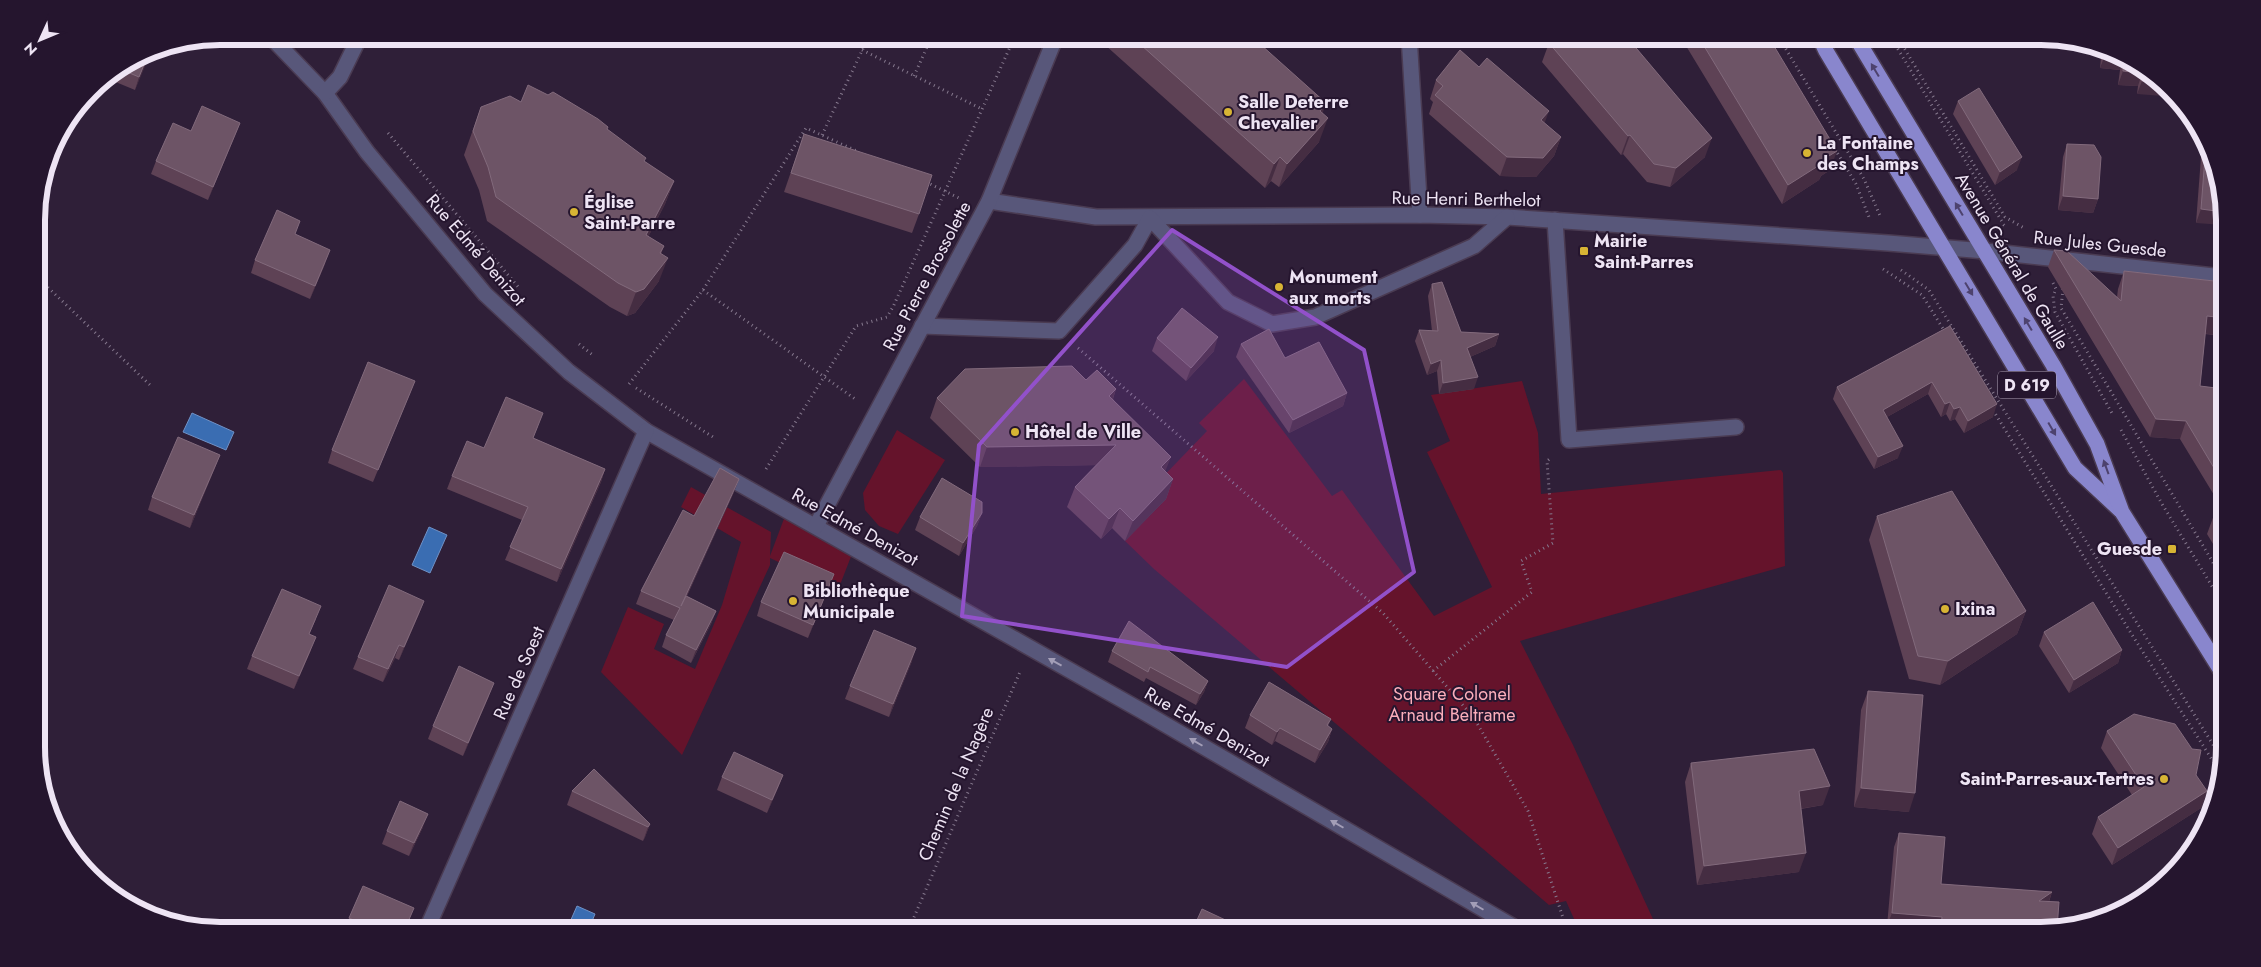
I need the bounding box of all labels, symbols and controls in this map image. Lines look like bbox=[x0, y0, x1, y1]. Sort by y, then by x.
north arrow bbox=[15, 15, 65, 65]
text: N bbox=[20, 38, 42, 60]
one-way arrow bbox=[1871, 64, 1880, 77]
place label: Salle Deterre Chevalier bbox=[1238, 89, 1349, 136]
marker: Salle Deterre Chevalier bbox=[1222, 106, 1234, 118]
place label: La Fontaine des Champs bbox=[1817, 130, 1919, 177]
marker: La Fontaine des Champs bbox=[1801, 147, 1813, 159]
street label: Avenue Général de Gaulle bbox=[1949, 168, 2075, 354]
street label: Rue Henri Berthelot bbox=[1391, 185, 1541, 213]
street label: Rue Edmé Denizot bbox=[420, 188, 532, 312]
place label: Église Saint-Parre bbox=[584, 189, 675, 236]
street label: Rue Pierre Brossolette bbox=[877, 197, 977, 355]
one-way arrow bbox=[1955, 203, 1964, 216]
marker: Église Saint-Parre bbox=[568, 206, 580, 218]
street label: Rue Jules Guesde bbox=[2032, 224, 2168, 264]
place label: Mairie Saint-Parres bbox=[1594, 228, 1693, 275]
marker: Mairie Saint-Parres bbox=[1578, 245, 1590, 257]
place label: Monument aux morts bbox=[1289, 264, 1378, 311]
marker: Monument aux morts bbox=[1273, 281, 1285, 293]
one-way arrow bbox=[1964, 283, 1973, 296]
one-way arrow bbox=[2024, 317, 2033, 330]
road number: D 619 bbox=[1998, 372, 2056, 398]
place label: Hôtel de Ville bbox=[1025, 419, 1141, 445]
one-way arrow bbox=[2048, 422, 2057, 435]
marker: Hôtel de Ville bbox=[1009, 426, 1021, 438]
one-way arrow bbox=[2101, 459, 2109, 474]
street label: Rue Edmé Denizot bbox=[787, 481, 923, 573]
place label: Guesde bbox=[2097, 536, 2162, 562]
marker: Guesde bbox=[2166, 543, 2178, 555]
place label: Bibliothèque Municipale bbox=[803, 578, 910, 625]
marker: Bibliothèque Municipale bbox=[787, 595, 799, 607]
place label: Ixina bbox=[1955, 596, 1995, 622]
marker: Ixina bbox=[1939, 603, 1951, 615]
street label: Rue de Soest bbox=[487, 622, 551, 724]
one-way arrow bbox=[1048, 658, 1063, 666]
street label: Rue Edmé Denizot bbox=[1139, 681, 1275, 774]
park label: Square Colonel Arnaud Beltrame bbox=[1388, 681, 1516, 728]
street label: Chemin de la Nagère bbox=[912, 703, 1000, 865]
one-way arrow bbox=[1190, 738, 1203, 747]
place label: Saint-Parres-aux-Tertres bbox=[1960, 766, 2154, 792]
marker: Saint-Parres-aux-Tertres bbox=[2158, 773, 2170, 785]
one-way arrow bbox=[1330, 820, 1343, 829]
one-way arrow bbox=[1470, 902, 1485, 910]

